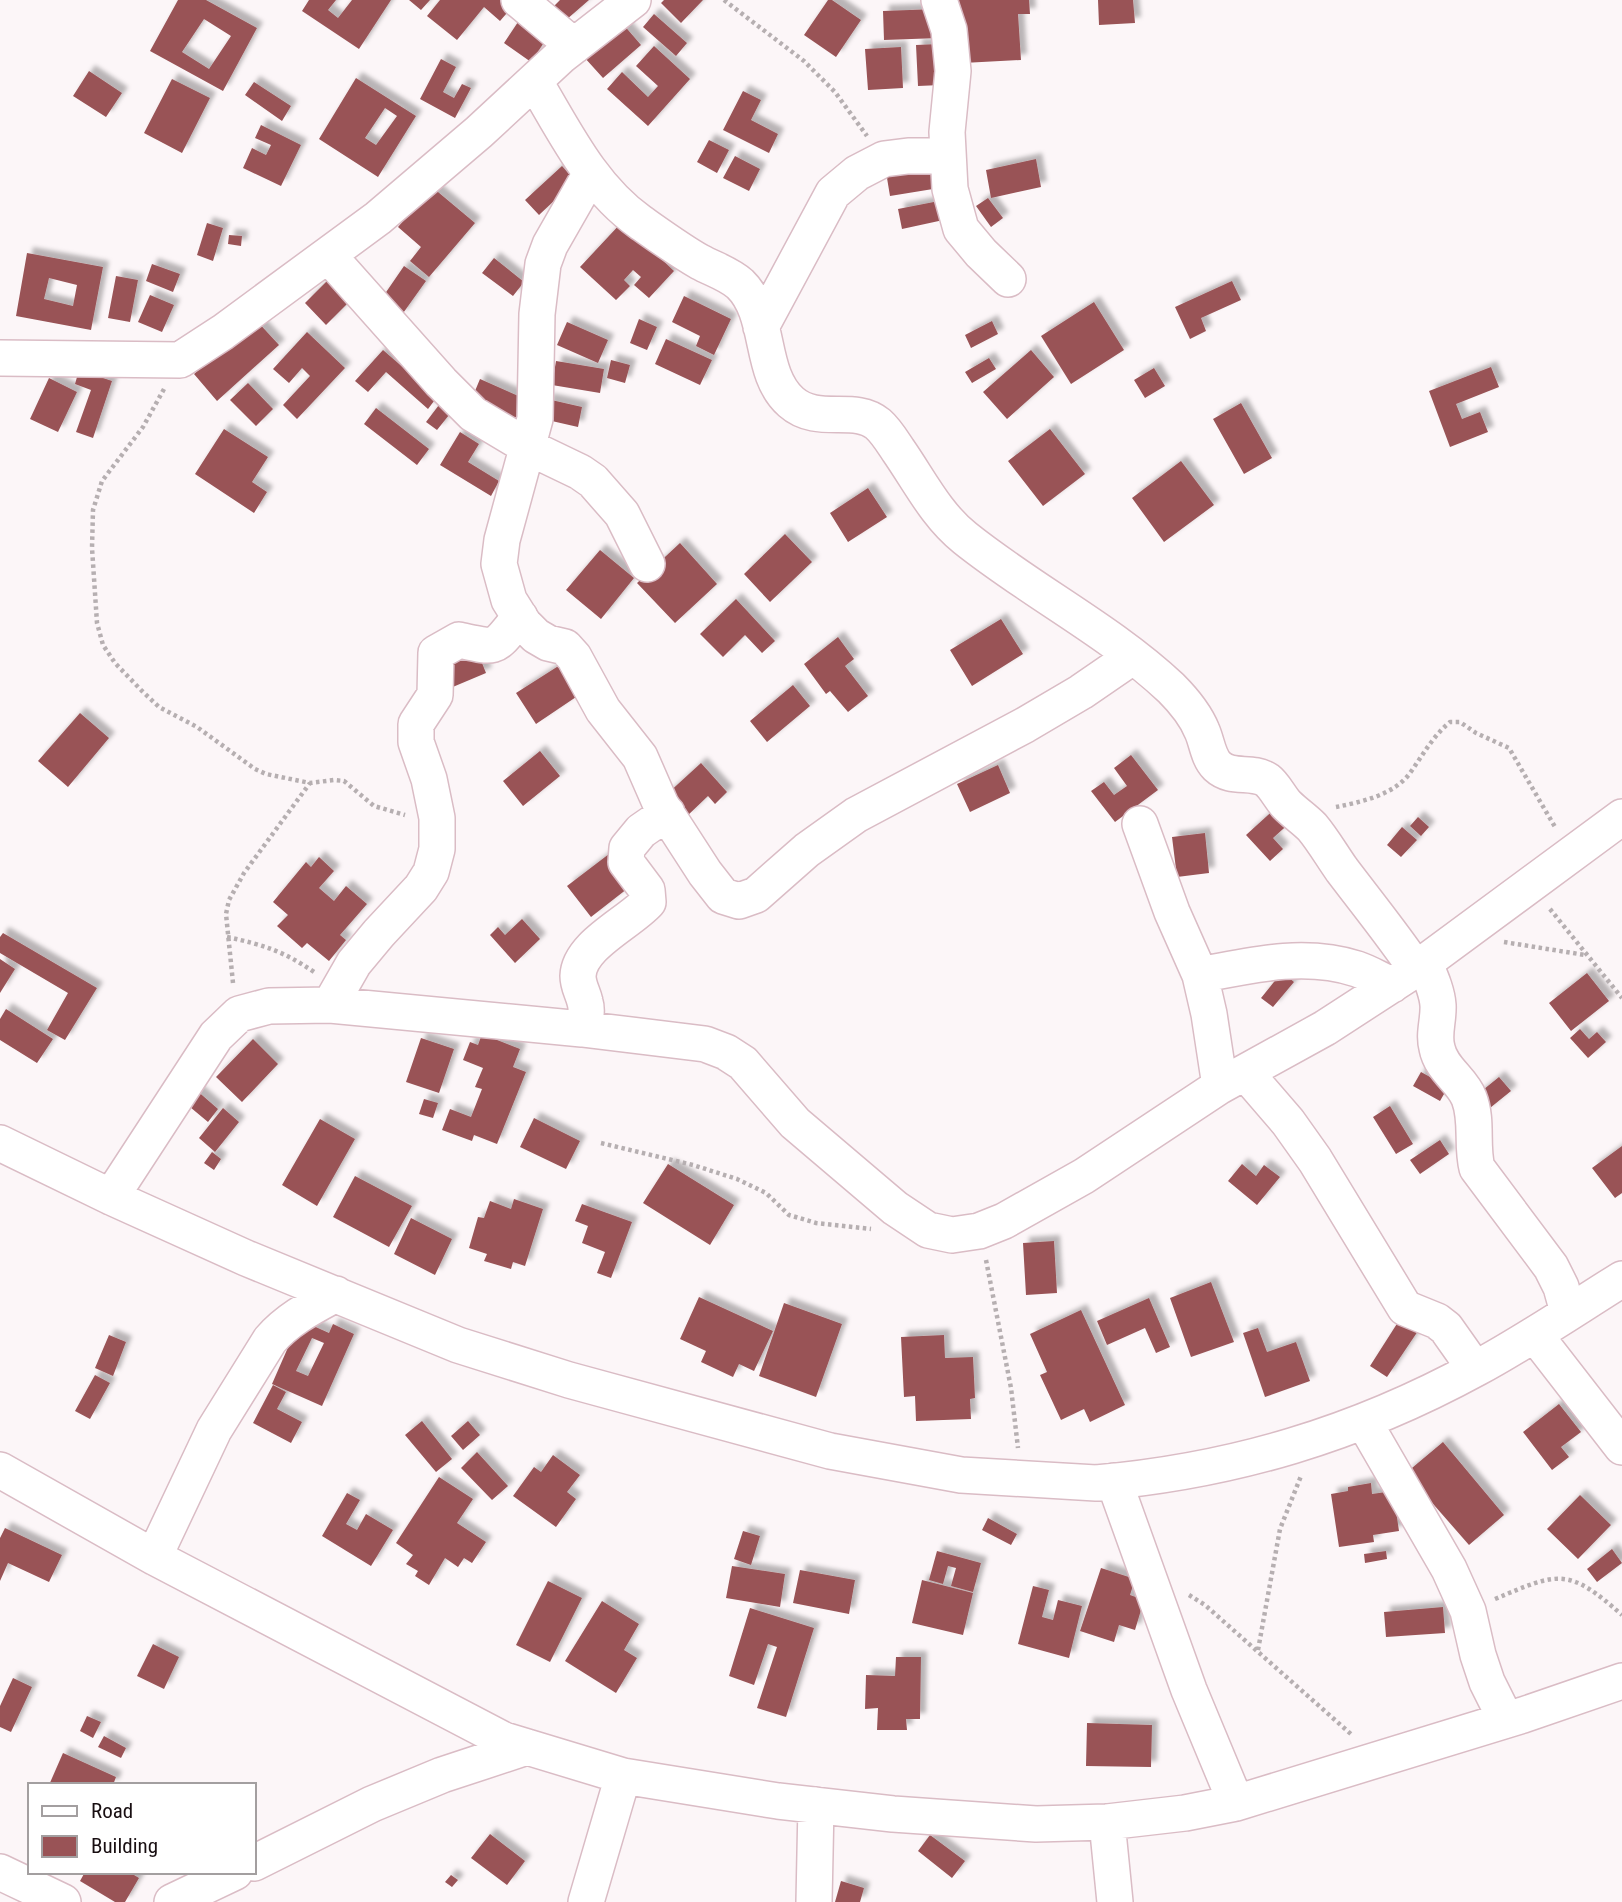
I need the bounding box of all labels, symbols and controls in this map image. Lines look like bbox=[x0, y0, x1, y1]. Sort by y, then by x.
legend bbox=[28, 1783, 256, 1874]
text: Road bbox=[91, 1799, 133, 1823]
text: Building bbox=[91, 1834, 158, 1858]

